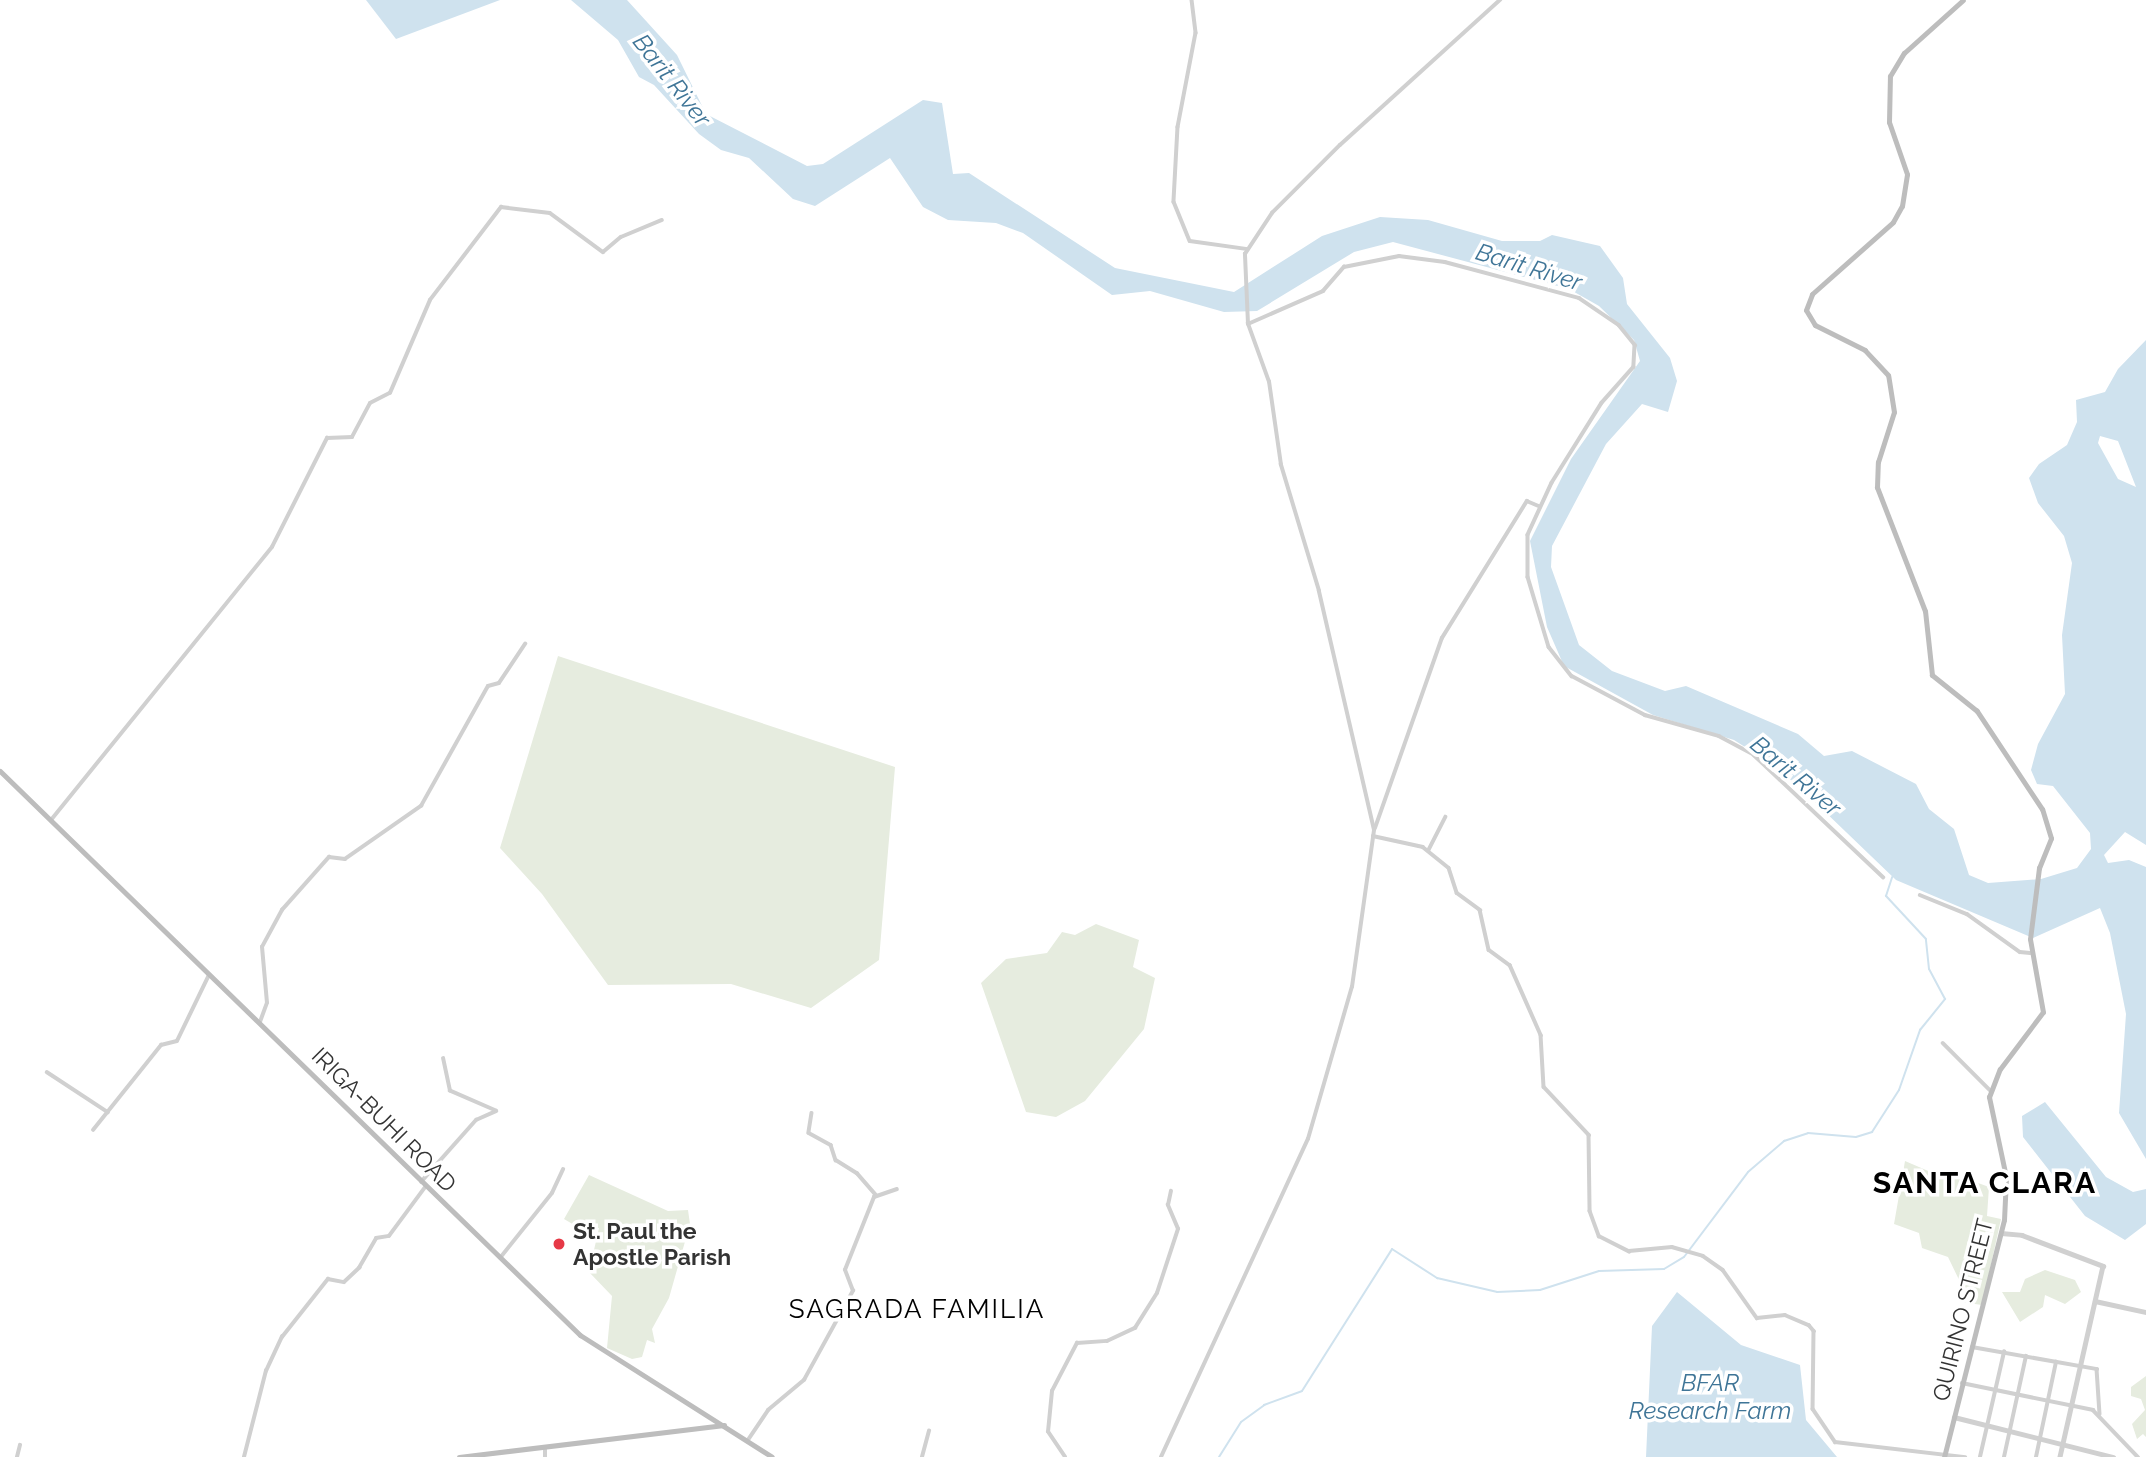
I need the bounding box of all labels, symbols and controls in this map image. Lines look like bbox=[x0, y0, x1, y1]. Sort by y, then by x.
water label: Barit River bbox=[627, 28, 717, 132]
water label: Barit River bbox=[1472, 237, 1586, 297]
water label: Barit River bbox=[1745, 730, 1847, 822]
street label: IRIGA-BUHI ROAD bbox=[306, 1042, 462, 1198]
district label: SANTA CLARA bbox=[1874, 1165, 2096, 1201]
street label: QUIRINO STREET bbox=[1927, 1216, 1999, 1404]
place label: St. Paul the Apostle Parish bbox=[573, 1217, 731, 1271]
marker: St. Paul the Apostle Parish bbox=[551, 1236, 567, 1252]
district label: SAGRADA FAMILIA bbox=[790, 1294, 1044, 1326]
water label: BFAR Research Farm bbox=[1629, 1369, 1791, 1425]

